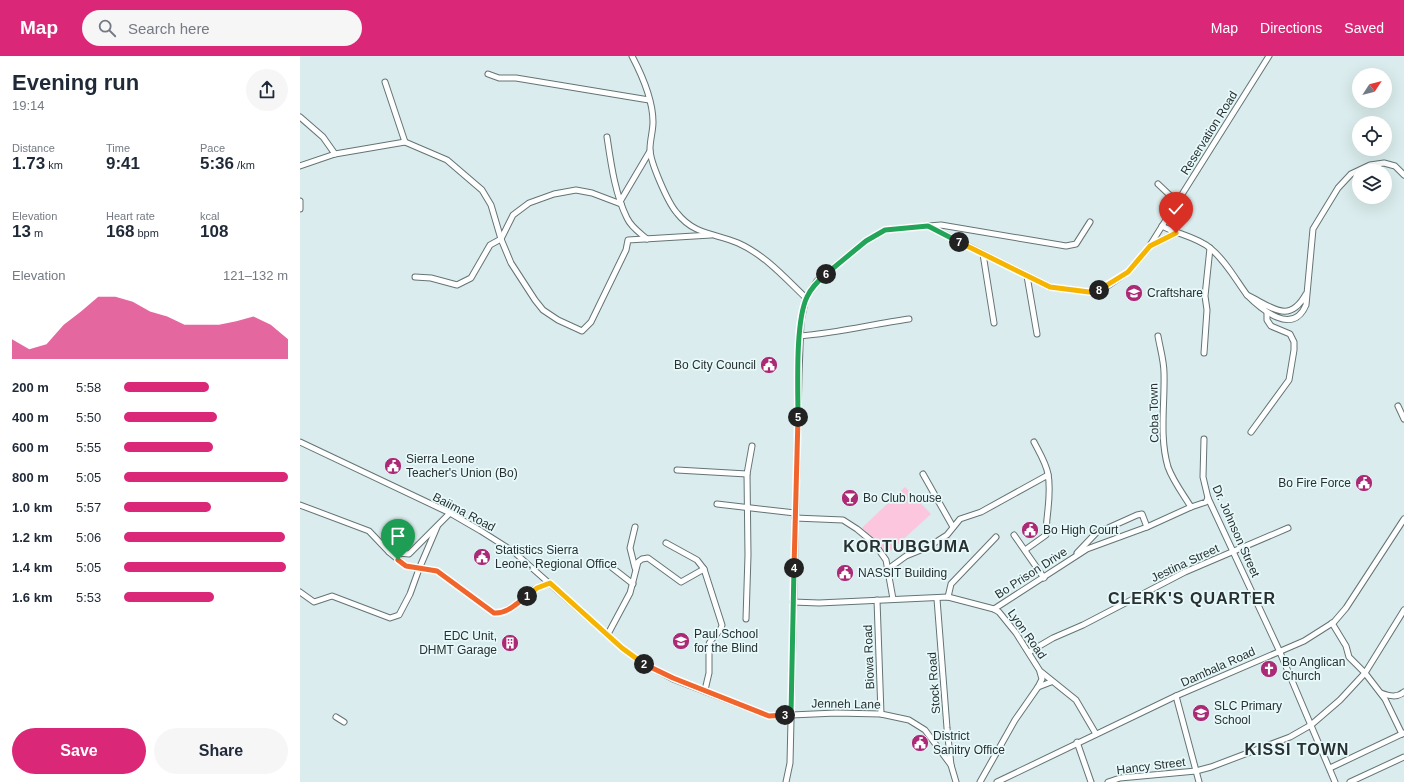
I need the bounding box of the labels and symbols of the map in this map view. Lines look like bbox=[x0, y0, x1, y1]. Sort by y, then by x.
north arrow bbox=[1352, 68, 1392, 108]
street label: Reservation Road bbox=[1178, 89, 1240, 177]
pin bbox=[1159, 192, 1193, 233]
pin: 7 bbox=[949, 232, 969, 252]
pin: 6 bbox=[816, 264, 836, 284]
pin: 8 bbox=[1089, 280, 1109, 300]
school or university icon: Craftshare bbox=[1124, 283, 1144, 303]
place label: Craftshare bbox=[1147, 286, 1203, 300]
public building icon: Bo City Council bbox=[759, 355, 779, 375]
place label: Bo City Council bbox=[674, 358, 756, 372]
street label: Coba Town bbox=[1146, 383, 1162, 443]
pin: 5 bbox=[788, 407, 808, 427]
place label: Sierra Leone Teacher's Union (Bo) bbox=[406, 452, 518, 480]
public building icon: Sierra Leone Teacher's Union (Bo) bbox=[383, 456, 403, 476]
public building icon: Bo Fire Force bbox=[1354, 473, 1374, 493]
place label: Bo Fire Force bbox=[1278, 476, 1351, 490]
street label: Dr. Johnson Street bbox=[1209, 483, 1263, 580]
bar icon: Bo Club house bbox=[840, 488, 860, 508]
street label: Baiima Road bbox=[430, 490, 498, 534]
place label: Bo Club house bbox=[863, 491, 942, 505]
pin bbox=[381, 519, 415, 560]
public building icon: Bo High Court bbox=[1020, 520, 1040, 540]
place label: Bo High Court bbox=[1043, 523, 1119, 537]
district label: KORTUBGUMA bbox=[843, 538, 971, 555]
street label: Jestina Street bbox=[1149, 541, 1222, 585]
place label: Statistics Sierra Leone, Regional Office bbox=[495, 543, 617, 571]
street label: Bo Prison Drive bbox=[992, 544, 1070, 602]
public building icon: Statistics Sierra Leone, Regional Office bbox=[472, 547, 492, 567]
pin: 4 bbox=[784, 558, 804, 578]
public building icon: NASSIT Building bbox=[835, 563, 855, 583]
place label: NASSIT Building bbox=[858, 566, 947, 580]
pin: 1 bbox=[517, 586, 537, 606]
district label: CLERK'S QUARTER bbox=[1108, 590, 1276, 607]
street label: Lyon Road bbox=[1005, 606, 1049, 662]
street label: Biowa Road bbox=[861, 624, 877, 690]
place label: Paul School for the Blind bbox=[694, 627, 758, 655]
place label: EDC Unit, DHMT Garage bbox=[419, 629, 497, 657]
school or university icon: Paul School for the Blind bbox=[671, 631, 691, 651]
building icon: EDC Unit, DHMT Garage bbox=[500, 633, 520, 653]
street label: Dambala Road bbox=[1179, 644, 1257, 690]
street label: Stock Road bbox=[925, 652, 943, 714]
pin: 2 bbox=[634, 654, 654, 674]
place label: Bo Anglican Church bbox=[1282, 655, 1345, 683]
church icon: Bo Anglican Church bbox=[1259, 659, 1279, 679]
street label: Jenneh Lane bbox=[811, 696, 881, 712]
place label: SLC Primary School bbox=[1214, 699, 1282, 727]
school or university icon: SLC Primary School bbox=[1191, 703, 1211, 723]
pin: 3 bbox=[775, 705, 795, 725]
place label: District Sanitry Office bbox=[933, 729, 1005, 757]
public building icon: District Sanitry Office bbox=[910, 733, 930, 753]
district label: KISSI TOWN bbox=[1245, 741, 1349, 758]
street label: Hancy Street bbox=[1116, 755, 1187, 777]

